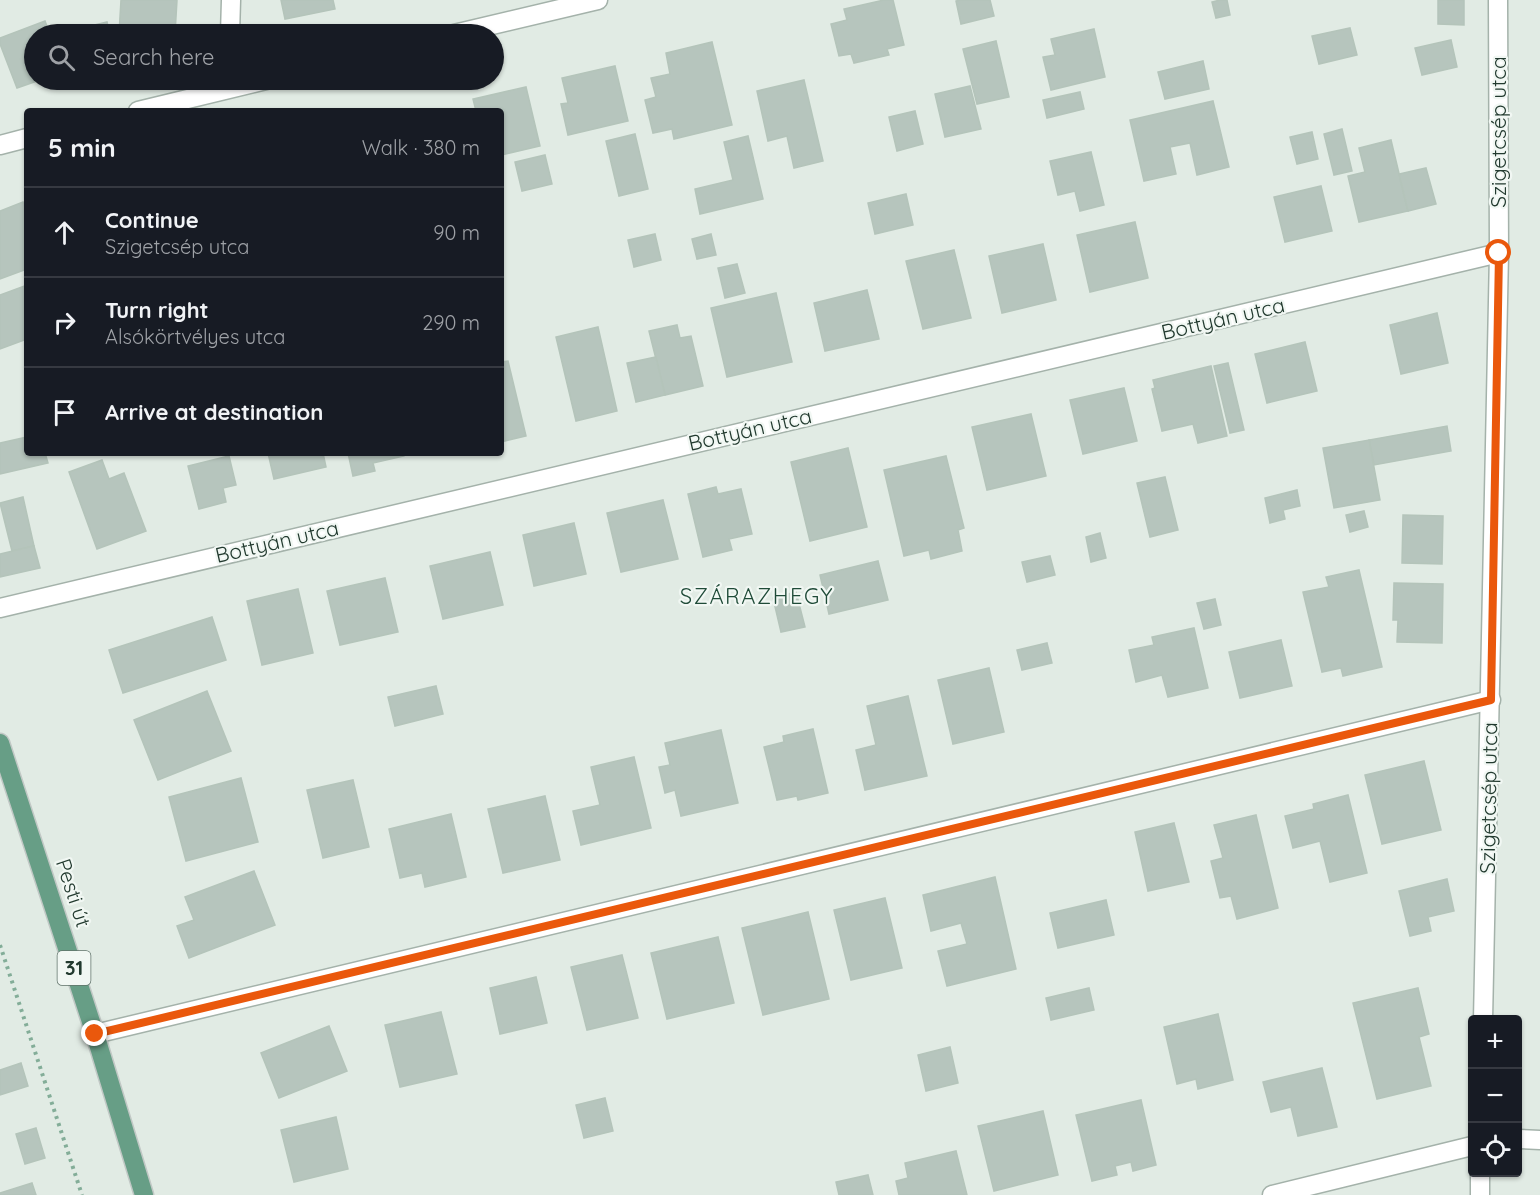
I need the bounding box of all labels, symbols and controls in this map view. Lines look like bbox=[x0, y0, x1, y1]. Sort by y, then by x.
search box bbox=[24, 24, 504, 90]
icon: search bbox=[45, 41, 78, 74]
text: Search here bbox=[93, 43, 214, 71]
street label: Szigetcsép utca bbox=[1485, 56, 1511, 208]
text: 5 min bbox=[48, 131, 116, 164]
text: Walk · 380 m bbox=[362, 135, 480, 160]
text: Continue bbox=[105, 206, 199, 234]
icon: ahead bbox=[48, 216, 81, 249]
text: 90 m bbox=[433, 220, 480, 245]
text: Szigetcsép utca bbox=[105, 234, 249, 259]
route start bbox=[1485, 239, 1511, 265]
street label: Bottyán utca bbox=[1159, 291, 1287, 345]
text: Turn right bbox=[105, 296, 209, 324]
icon: right bbox=[48, 306, 81, 339]
text: 290 m bbox=[422, 310, 480, 335]
text: Alsókörtvélyes utca bbox=[105, 324, 285, 349]
icon: arrive bbox=[48, 396, 81, 429]
text: Arrive at destination bbox=[105, 398, 323, 426]
street label: Bottyán utca bbox=[686, 402, 814, 456]
street label: Bottyán utca bbox=[213, 514, 341, 568]
district label: SZÁRAZHEGY bbox=[680, 582, 834, 610]
street label: Szigetcsép utca bbox=[1474, 722, 1502, 874]
street label: Pesti út bbox=[51, 855, 97, 930]
road number: 31 bbox=[58, 951, 90, 985]
map controls bbox=[1468, 1015, 1522, 1177]
button: + bbox=[1468, 1015, 1522, 1069]
route end bbox=[81, 1020, 107, 1046]
button: − bbox=[1468, 1069, 1522, 1123]
button: locate bbox=[1468, 1123, 1522, 1177]

